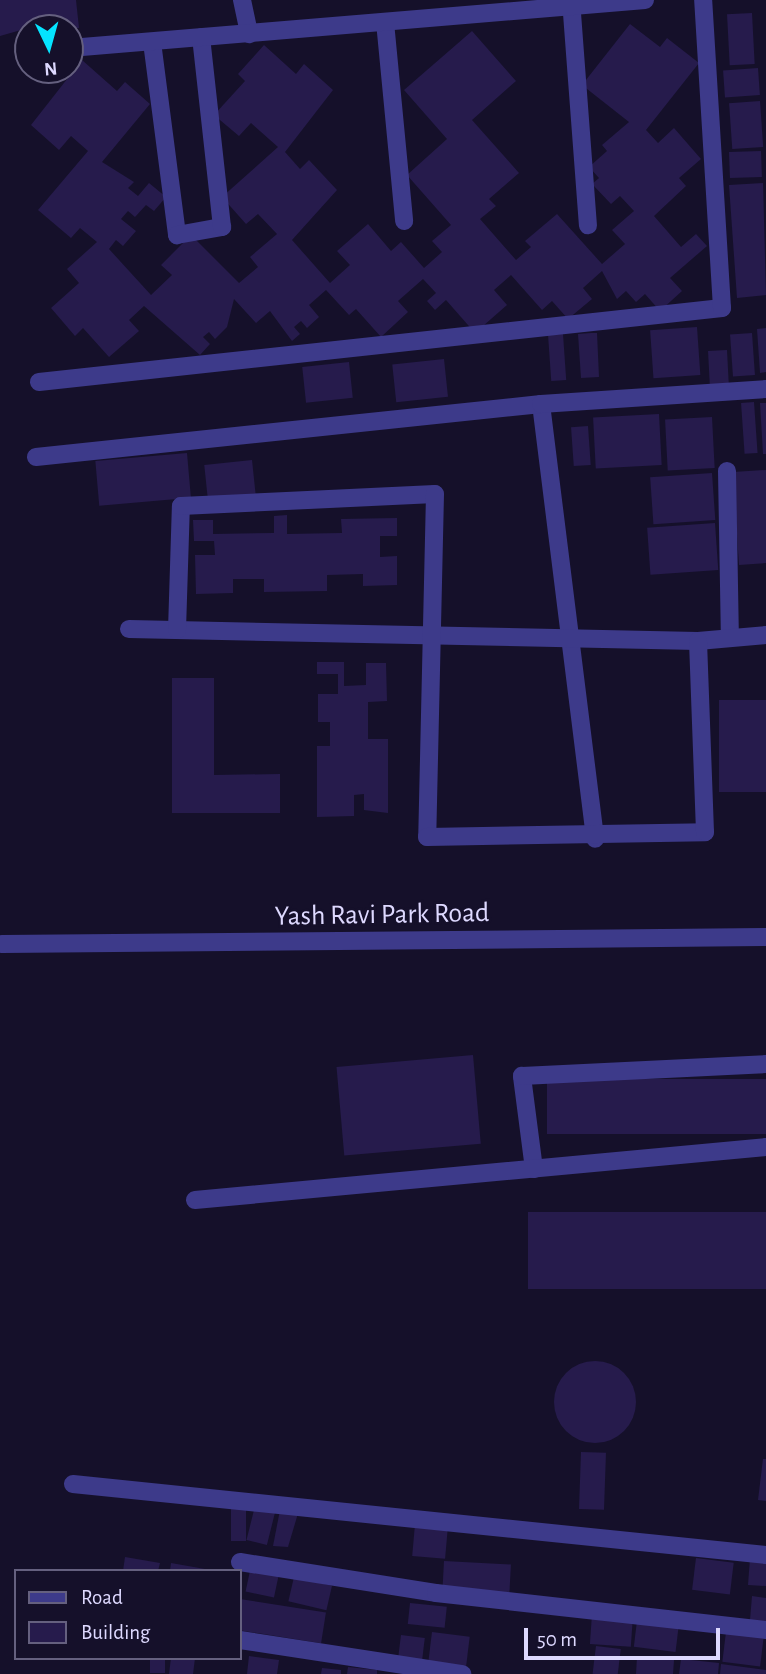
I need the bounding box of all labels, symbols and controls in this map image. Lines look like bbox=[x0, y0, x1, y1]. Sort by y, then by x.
north arrow bbox=[14, 14, 84, 84]
text: N bbox=[43, 58, 58, 78]
street label: Yash Ravi Park Road bbox=[274, 896, 490, 934]
legend bbox=[14, 1569, 242, 1660]
text: Road bbox=[81, 1587, 123, 1608]
scale bar bbox=[528, 1614, 724, 1658]
text: Building bbox=[81, 1622, 150, 1643]
text: 50 m bbox=[537, 1629, 577, 1650]

